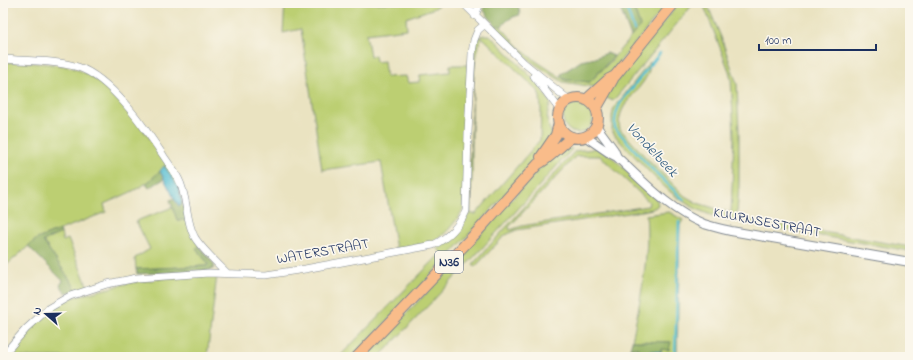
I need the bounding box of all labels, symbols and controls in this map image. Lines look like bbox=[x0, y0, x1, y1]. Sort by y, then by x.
scale bar bbox=[759, 26, 876, 52]
text: 100 m bbox=[765, 32, 792, 50]
water label: Vondelbeek bbox=[621, 118, 684, 183]
street label: KUURNSESTRAAT bbox=[711, 202, 823, 244]
street label: WATERSTRAAT bbox=[275, 234, 371, 270]
road number: N36 bbox=[435, 251, 463, 273]
north arrow bbox=[26, 294, 66, 334]
text: N bbox=[29, 305, 46, 317]

